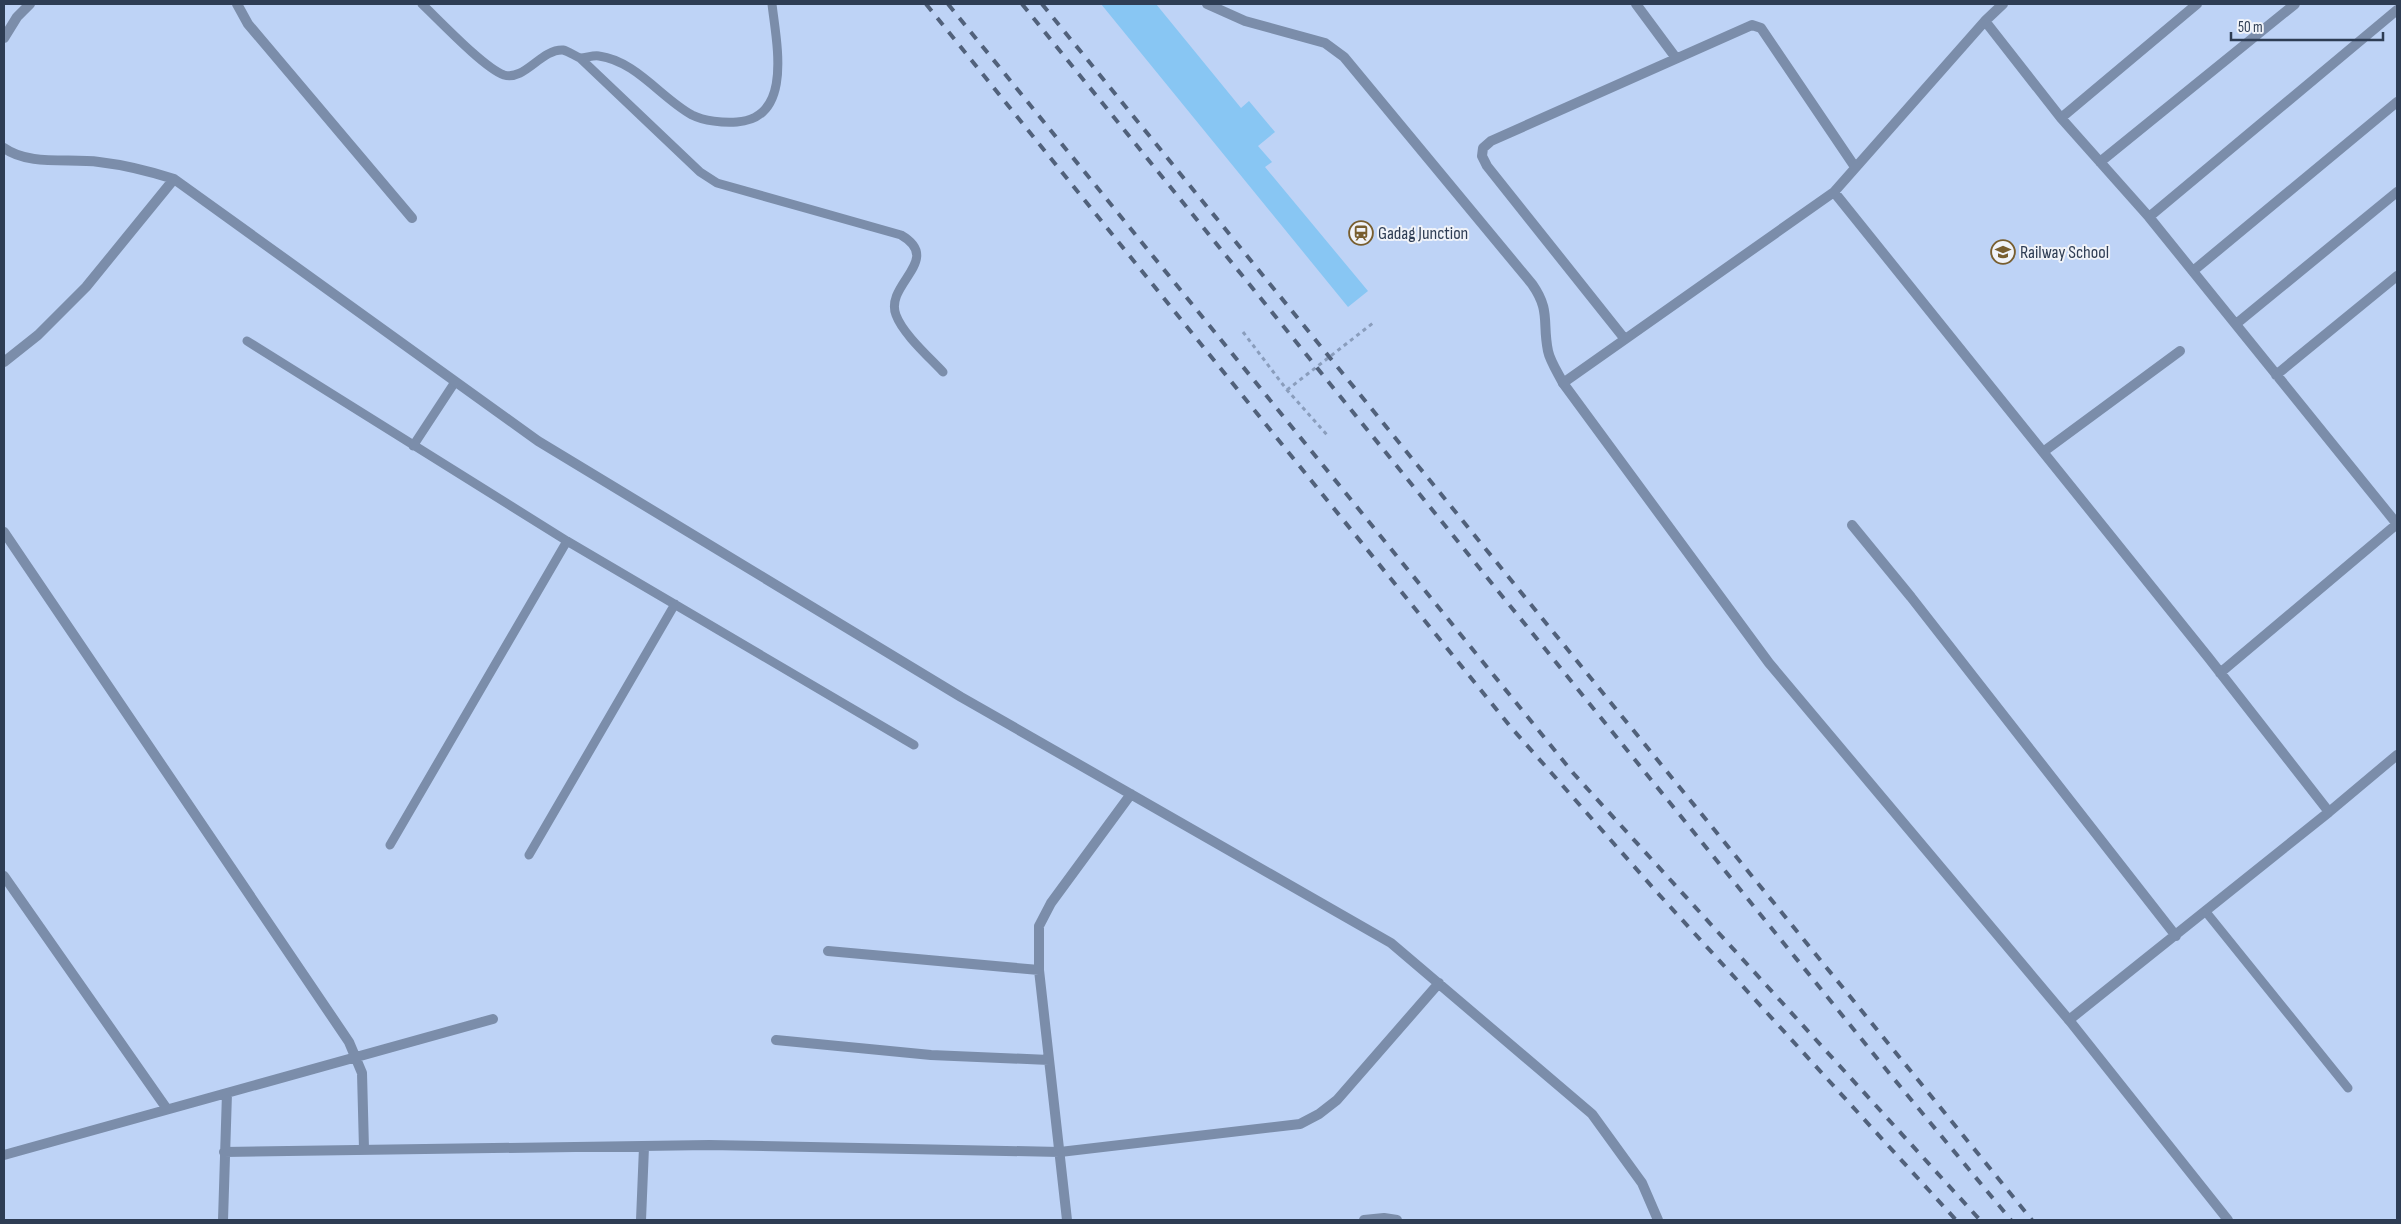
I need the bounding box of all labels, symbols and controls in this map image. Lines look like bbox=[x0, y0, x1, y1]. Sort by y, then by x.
scale bar bbox=[2231, 10, 2384, 42]
text: 50 m bbox=[2238, 18, 2263, 37]
station icon: Gadag Junction bbox=[1348, 220, 1374, 246]
place label: Gadag Junction bbox=[1378, 223, 1468, 244]
school or university icon: Railway School bbox=[1990, 239, 2016, 265]
place label: Railway School bbox=[2020, 242, 2109, 263]

